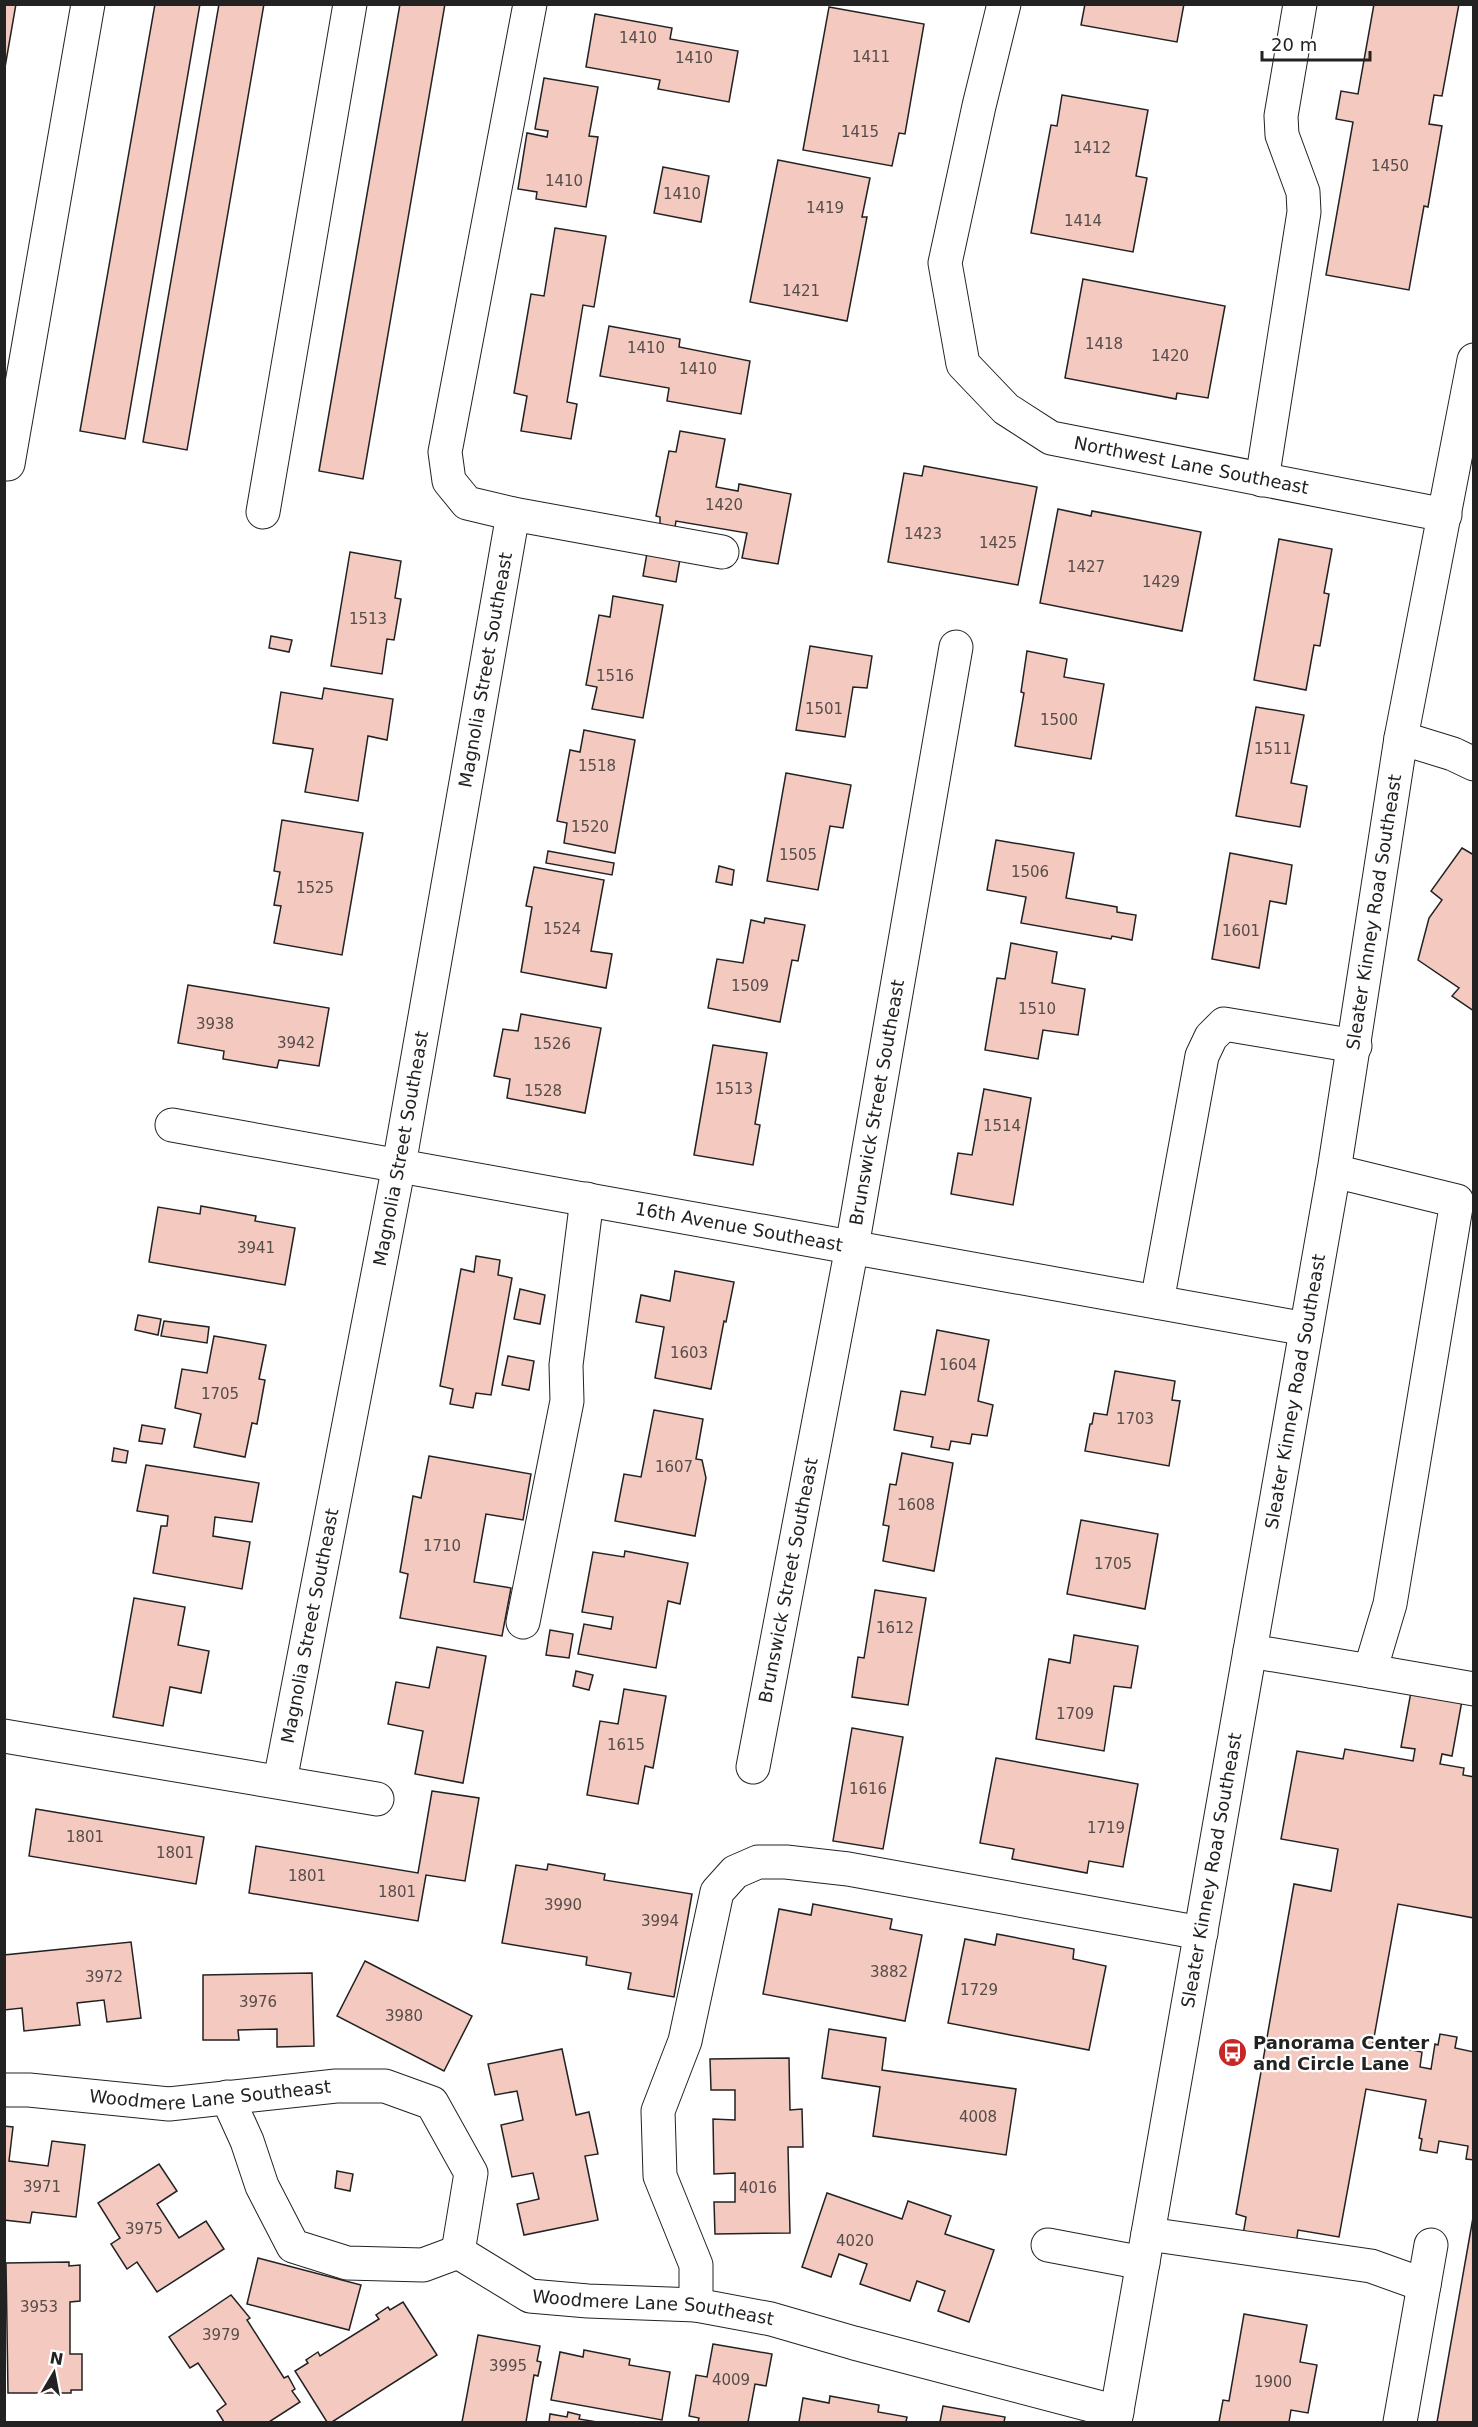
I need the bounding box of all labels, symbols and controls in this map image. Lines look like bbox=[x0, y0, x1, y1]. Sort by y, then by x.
scale bar bbox=[1262, 24, 1370, 62]
house number: 1410 bbox=[619, 29, 657, 47]
text: 20 m bbox=[1271, 34, 1317, 55]
house number: 1411 bbox=[852, 48, 890, 66]
house number: 1410 bbox=[675, 49, 713, 67]
house number: 1415 bbox=[841, 123, 879, 141]
house number: 1412 bbox=[1073, 139, 1111, 157]
house number: 1450 bbox=[1371, 157, 1409, 175]
house number: 1410 bbox=[545, 172, 583, 190]
house number: 1410 bbox=[663, 185, 701, 203]
house number: 1419 bbox=[806, 199, 844, 217]
house number: 1414 bbox=[1064, 212, 1102, 230]
house number: 1421 bbox=[782, 282, 820, 300]
house number: 1418 bbox=[1085, 335, 1123, 353]
house number: 1410 bbox=[627, 339, 665, 357]
house number: 1420 bbox=[1151, 347, 1189, 365]
house number: 1410 bbox=[679, 360, 717, 378]
street label: Northwest Lane Southeast bbox=[1072, 432, 1311, 498]
house number: 1420 bbox=[705, 496, 743, 514]
house number: 1423 bbox=[904, 525, 942, 543]
house number: 1425 bbox=[979, 534, 1017, 552]
street label: Magnolia Street Southeast bbox=[454, 551, 516, 789]
house number: 1427 bbox=[1067, 558, 1105, 576]
house number: 1429 bbox=[1142, 573, 1180, 591]
house number: 1513 bbox=[349, 610, 387, 628]
house number: 1516 bbox=[596, 667, 634, 685]
house number: 1501 bbox=[805, 700, 843, 718]
house number: 1500 bbox=[1040, 711, 1078, 729]
house number: 1511 bbox=[1254, 740, 1292, 758]
house number: 1518 bbox=[578, 757, 616, 775]
street label: Sleater Kinney Road Southeast bbox=[1342, 773, 1405, 1051]
house number: 1520 bbox=[571, 818, 609, 836]
house number: 1505 bbox=[779, 846, 817, 864]
house number: 1506 bbox=[1011, 863, 1049, 881]
house number: 1525 bbox=[296, 879, 334, 897]
house number: 1524 bbox=[543, 920, 581, 938]
house number: 1601 bbox=[1222, 922, 1260, 940]
house number: 1509 bbox=[731, 977, 769, 995]
street label: Brunswick Street Southeast bbox=[845, 978, 908, 1227]
house number: 1510 bbox=[1018, 1000, 1056, 1018]
house number: 3938 bbox=[196, 1015, 234, 1033]
street label: Magnolia Street Southeast bbox=[369, 1029, 432, 1268]
house number: 3942 bbox=[277, 1034, 315, 1052]
house number: 1526 bbox=[533, 1035, 571, 1053]
house number: 1513 bbox=[715, 1080, 753, 1098]
house number: 1528 bbox=[524, 1082, 562, 1100]
house number: 1514 bbox=[983, 1117, 1021, 1135]
street label: 16th Avenue Southeast bbox=[633, 1198, 845, 1255]
house number: 3941 bbox=[237, 1239, 275, 1257]
street label: Sleater Kinney Road Southeast bbox=[1260, 1252, 1329, 1531]
house number: 1603 bbox=[670, 1344, 708, 1362]
house number: 1604 bbox=[939, 1356, 977, 1374]
house number: 1705 bbox=[201, 1385, 239, 1403]
house number: 1703 bbox=[1116, 1410, 1154, 1428]
street label: Brunswick Street Southeast bbox=[754, 1456, 822, 1705]
house number: 1607 bbox=[655, 1458, 693, 1476]
house number: 1608 bbox=[897, 1496, 935, 1514]
street label: Magnolia Street Southeast bbox=[277, 1507, 342, 1745]
house number: 1710 bbox=[423, 1537, 461, 1555]
house number: 1705 bbox=[1094, 1555, 1132, 1573]
house number: 1612 bbox=[876, 1619, 914, 1637]
house number: 1709 bbox=[1056, 1705, 1094, 1723]
street label: Sleater Kinney Road Southeast bbox=[1177, 1731, 1245, 2009]
house number: 1615 bbox=[607, 1736, 645, 1754]
house number: 1616 bbox=[849, 1780, 887, 1798]
house number: 1719 bbox=[1087, 1819, 1125, 1837]
house number: 1801 bbox=[66, 1828, 104, 1846]
house number: 1801 bbox=[156, 1844, 194, 1862]
house number: 1801 bbox=[288, 1867, 326, 1885]
house number: 1801 bbox=[378, 1883, 416, 1901]
house number: 3990 bbox=[544, 1896, 582, 1914]
house number: 3994 bbox=[641, 1912, 679, 1930]
house number: 3882 bbox=[870, 1963, 908, 1981]
house number: 3972 bbox=[85, 1968, 123, 1986]
house number: 1729 bbox=[960, 1981, 998, 1999]
house number: 3976 bbox=[239, 1993, 277, 2011]
house number: 3980 bbox=[385, 2007, 423, 2025]
place label: Panorama Center and Circle Lane bbox=[1253, 2032, 1429, 2074]
bus stop icon: Panorama Center and Circle Lane bbox=[1216, 2037, 1248, 2069]
street label: Woodmere Lane Southeast bbox=[88, 2076, 332, 2114]
house number: 4008 bbox=[959, 2108, 997, 2126]
house number: 3971 bbox=[23, 2178, 61, 2196]
house number: 4016 bbox=[739, 2179, 777, 2197]
house number: 3975 bbox=[125, 2220, 163, 2238]
house number: 4020 bbox=[836, 2232, 874, 2250]
street label: Woodmere Lane Southeast bbox=[531, 2285, 775, 2329]
house number: 3953 bbox=[20, 2298, 58, 2316]
house number: 3979 bbox=[202, 2326, 240, 2344]
north arrow bbox=[24, 2343, 84, 2403]
text: N bbox=[48, 2348, 65, 2369]
house number: 3995 bbox=[489, 2357, 527, 2375]
house number: 4009 bbox=[712, 2371, 750, 2389]
house number: 1900 bbox=[1254, 2373, 1292, 2391]

